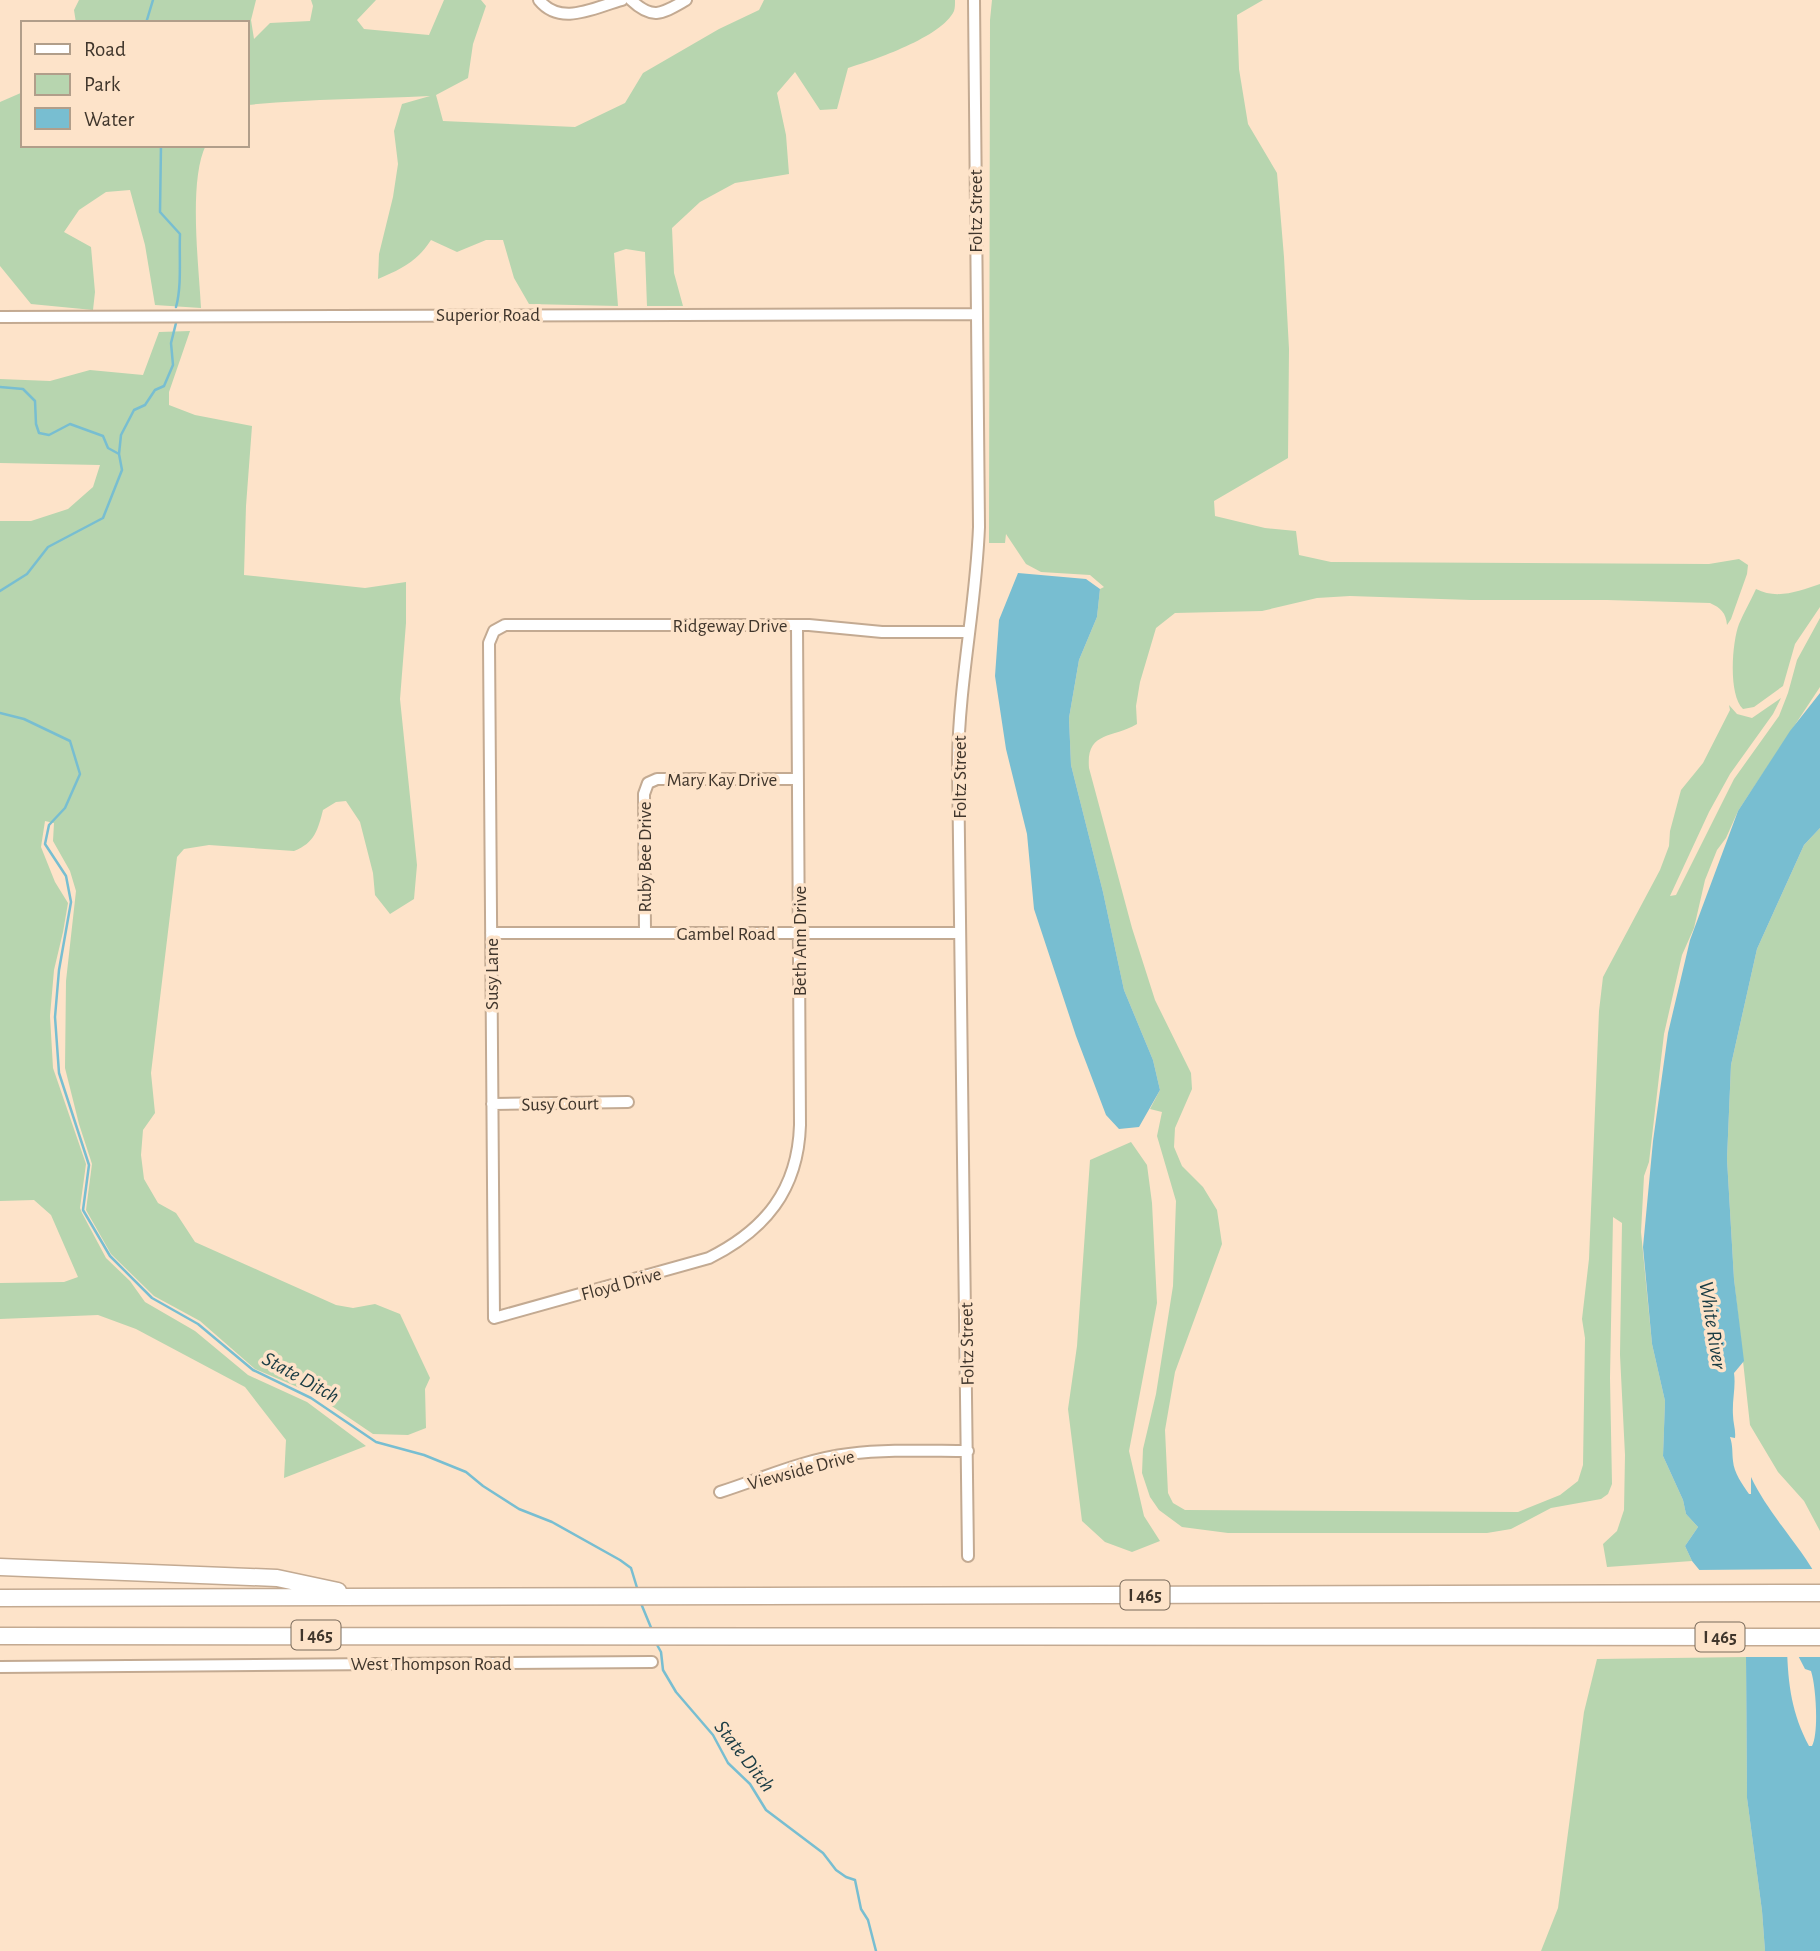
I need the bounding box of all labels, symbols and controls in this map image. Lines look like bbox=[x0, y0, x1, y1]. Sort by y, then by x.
legend bbox=[21, 21, 248, 147]
text: Road bbox=[84, 39, 126, 60]
text: Park bbox=[84, 74, 121, 95]
text: Water bbox=[84, 109, 134, 130]
street label: Foltz Street bbox=[967, 169, 986, 253]
street label: Superior Road bbox=[436, 306, 540, 325]
street label: Ridgeway Drive bbox=[673, 617, 787, 636]
street label: Foltz Street bbox=[951, 735, 970, 819]
street label: Mary Kay Drive bbox=[667, 771, 777, 790]
street label: Ruby Bee Drive bbox=[636, 802, 655, 912]
street label: Beth Ann Drive bbox=[791, 886, 810, 996]
street label: Gambel Road bbox=[676, 925, 776, 944]
street label: Susy Lane bbox=[483, 938, 502, 1010]
street label: Susy Court bbox=[521, 1094, 599, 1115]
street label: Floyd Drive bbox=[579, 1265, 664, 1304]
water label: White River bbox=[1695, 1280, 1730, 1372]
street label: Foltz Street bbox=[957, 1302, 978, 1386]
water label: State Ditch bbox=[259, 1348, 343, 1407]
street label: Viewside Drive bbox=[746, 1447, 857, 1494]
road number: I 465 bbox=[1120, 1580, 1170, 1610]
road number: I 465 bbox=[292, 1620, 340, 1650]
road number: I 465 bbox=[1696, 1622, 1744, 1652]
street label: West Thompson Road bbox=[350, 1655, 512, 1674]
water label: State Ditch bbox=[710, 1717, 779, 1796]

